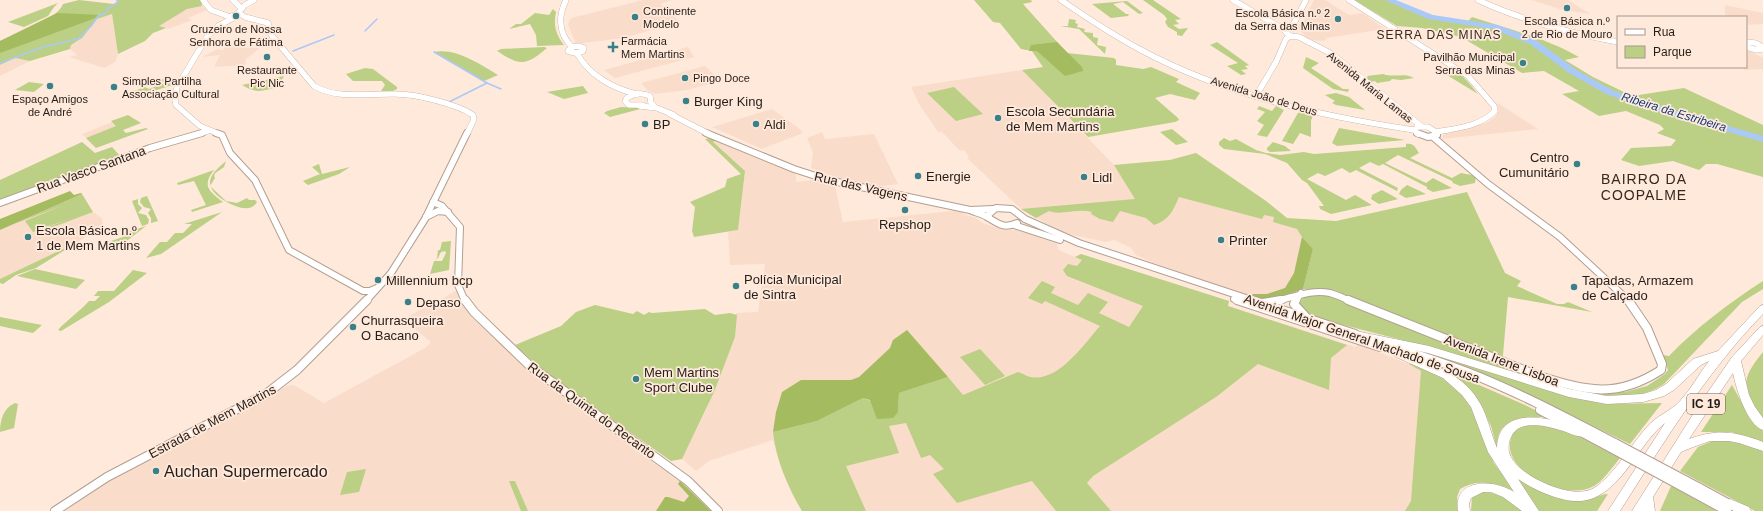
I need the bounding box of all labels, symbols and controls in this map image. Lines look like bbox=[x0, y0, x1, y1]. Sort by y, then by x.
marker: Escola Básica n.º 2 de Rio de Mouro bbox=[1562, 3, 1572, 13]
place label: Continente Modelo bbox=[643, 5, 696, 30]
place label: Escola Básica n.º 2 da Serra das Minas bbox=[1235, 7, 1330, 32]
marker: Cruzeiro de Nossa Senhora de Fátima bbox=[231, 11, 241, 21]
marker: Continente Modelo bbox=[630, 12, 640, 22]
marker: Escola Básica n.º 2 da Serra das Minas bbox=[1333, 14, 1343, 24]
place label: Escola Básica n.º 2 de Rio de Mouro bbox=[1522, 15, 1612, 40]
legend bbox=[1617, 16, 1747, 68]
place label: Cruzeiro de Nossa Senhora de Fátima bbox=[189, 23, 284, 48]
text: Rua bbox=[1653, 25, 1675, 39]
district label: SERRA DAS MINAS bbox=[1376, 28, 1502, 42]
place label: Farmácia Mem Martins bbox=[621, 35, 685, 60]
marker: Farmácia Mem Martins bbox=[608, 42, 618, 52]
text: Parque bbox=[1653, 45, 1692, 59]
street label: Avenida Maria Lamas bbox=[1325, 49, 1415, 125]
place label: Pavilhão Municipal Serra das Minas bbox=[1423, 51, 1515, 76]
marker: Restaurante Pic Nic bbox=[262, 52, 272, 62]
marker: Pavilhão Municipal Serra das Minas bbox=[1518, 58, 1528, 68]
place label: Restaurante Pic Nic bbox=[237, 64, 297, 89]
place label: Pingo Doce bbox=[693, 72, 750, 84]
marker: Pingo Doce bbox=[680, 73, 690, 83]
street label: Avenida João de Deus bbox=[1209, 74, 1319, 118]
place label: Simples Partilha Associação Cultural bbox=[122, 75, 219, 100]
marker: Espaço Amigos de André bbox=[45, 81, 55, 91]
marker: Simples Partilha Associação Cultural bbox=[109, 82, 119, 92]
water label: Ribeira da Estribeira bbox=[1620, 89, 1728, 135]
place label: Espaço Amigos de André bbox=[12, 93, 88, 118]
place label: Burger King bbox=[694, 94, 763, 109]
marker: Burger King bbox=[681, 96, 691, 106]
place label: Escola Secundária de Mem Martins bbox=[1006, 104, 1115, 134]
marker: Escola Secundária de Mem Martins bbox=[993, 113, 1003, 123]
place label: BP bbox=[653, 117, 670, 132]
place label: Aldi bbox=[764, 117, 786, 132]
marker: BP bbox=[640, 119, 650, 129]
marker: Aldi bbox=[751, 119, 761, 129]
street label: Rua Vasco Santana bbox=[35, 143, 148, 196]
place label: Centro Cumunitário bbox=[1499, 150, 1569, 180]
marker: Centro Cumunitário bbox=[1572, 159, 1582, 169]
street label: Rua das Vagens bbox=[813, 168, 909, 205]
place label: Energie bbox=[926, 169, 971, 184]
place label: Lidl bbox=[1092, 170, 1112, 185]
marker: Energie bbox=[913, 171, 923, 181]
district label: BAIRRO DA COOPALME bbox=[1601, 171, 1687, 203]
marker: Lidl bbox=[1079, 172, 1089, 182]
marker: Repshop bbox=[900, 205, 910, 215]
place label: Repshop bbox=[879, 217, 931, 232]
place label: Escola Básica n.º 1 de Mem Martins bbox=[36, 223, 141, 253]
marker: Escola Básica n.º 1 de Mem Martins bbox=[23, 232, 33, 242]
place label: Printer bbox=[1229, 233, 1268, 248]
marker: Printer bbox=[1216, 235, 1226, 245]
place label: Polícia Municipal de Sintra bbox=[744, 272, 842, 302]
place label: Millennium bcp bbox=[386, 273, 473, 288]
place label: Tapadas, Armazem de Calçado bbox=[1582, 273, 1693, 303]
marker: Millennium bcp bbox=[373, 275, 383, 285]
marker: Polícia Municipal de Sintra bbox=[731, 281, 741, 291]
marker: Tapadas, Armazem de Calçado bbox=[1569, 282, 1579, 292]
street label: Avenida Major General Machado de Sousa bbox=[1242, 291, 1482, 386]
place label: Depaso bbox=[416, 295, 461, 310]
marker: Depaso bbox=[403, 297, 413, 307]
place label: Churrasqueira O Bacano bbox=[361, 313, 444, 343]
marker: Churrasqueira O Bacano bbox=[348, 322, 358, 332]
street label: Avenida Irene Lisboa bbox=[1442, 332, 1562, 390]
street label: Rua da Quinta do Recanto bbox=[525, 359, 658, 462]
place label: Mem Martins Sport Clube bbox=[644, 365, 720, 395]
marker: Mem Martins Sport Clube bbox=[631, 374, 641, 384]
street label: Estrada de Mem Martins bbox=[146, 381, 279, 461]
road number: IC 19 bbox=[1687, 394, 1725, 414]
place label: Auchan Supermercado bbox=[164, 463, 328, 480]
marker: Auchan Supermercado bbox=[151, 466, 161, 476]

